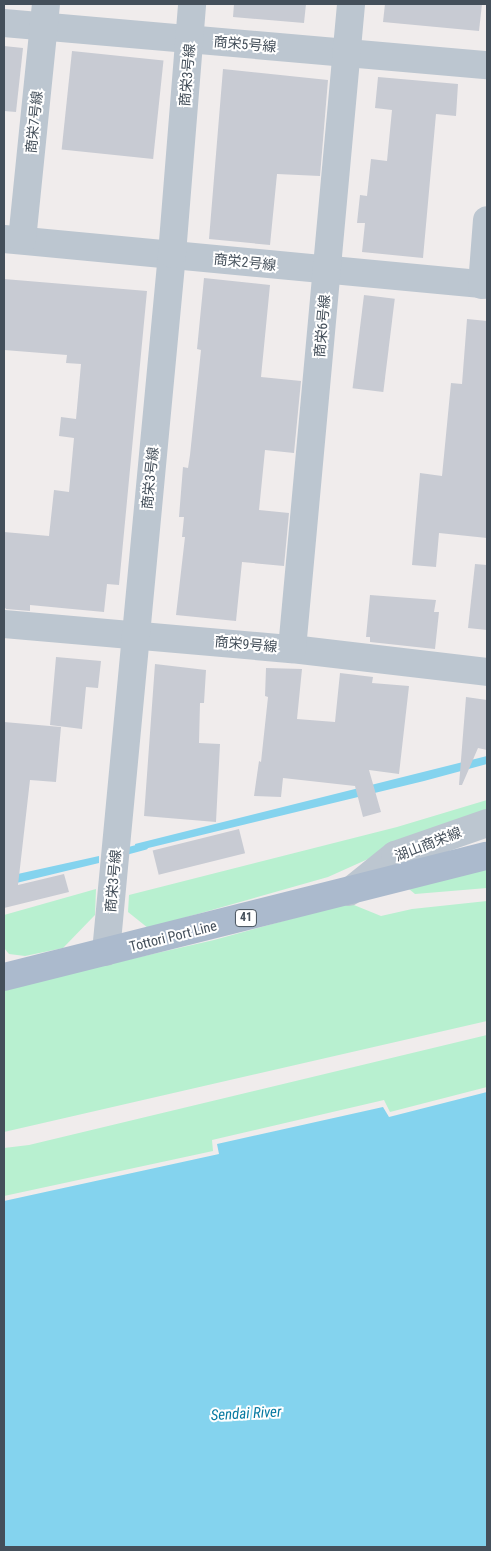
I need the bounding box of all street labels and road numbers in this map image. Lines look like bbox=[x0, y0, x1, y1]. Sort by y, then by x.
street label: 商栄5号線 bbox=[213, 33, 277, 55]
street label: 商栄3号線 bbox=[176, 43, 198, 107]
street label: 商栄7号線 bbox=[22, 90, 46, 154]
street label: 商栄2号線 bbox=[213, 250, 277, 274]
street label: 商栄6号線 bbox=[311, 294, 333, 358]
street label: 商栄3号線 bbox=[138, 446, 162, 510]
street label: 商栄9号線 bbox=[214, 633, 278, 655]
street label: 湖山商栄線 bbox=[392, 824, 464, 864]
street label: 商栄3号線 bbox=[102, 849, 124, 913]
road number: 41 bbox=[235, 908, 257, 928]
street label: Tottori Port Line bbox=[128, 917, 218, 955]

